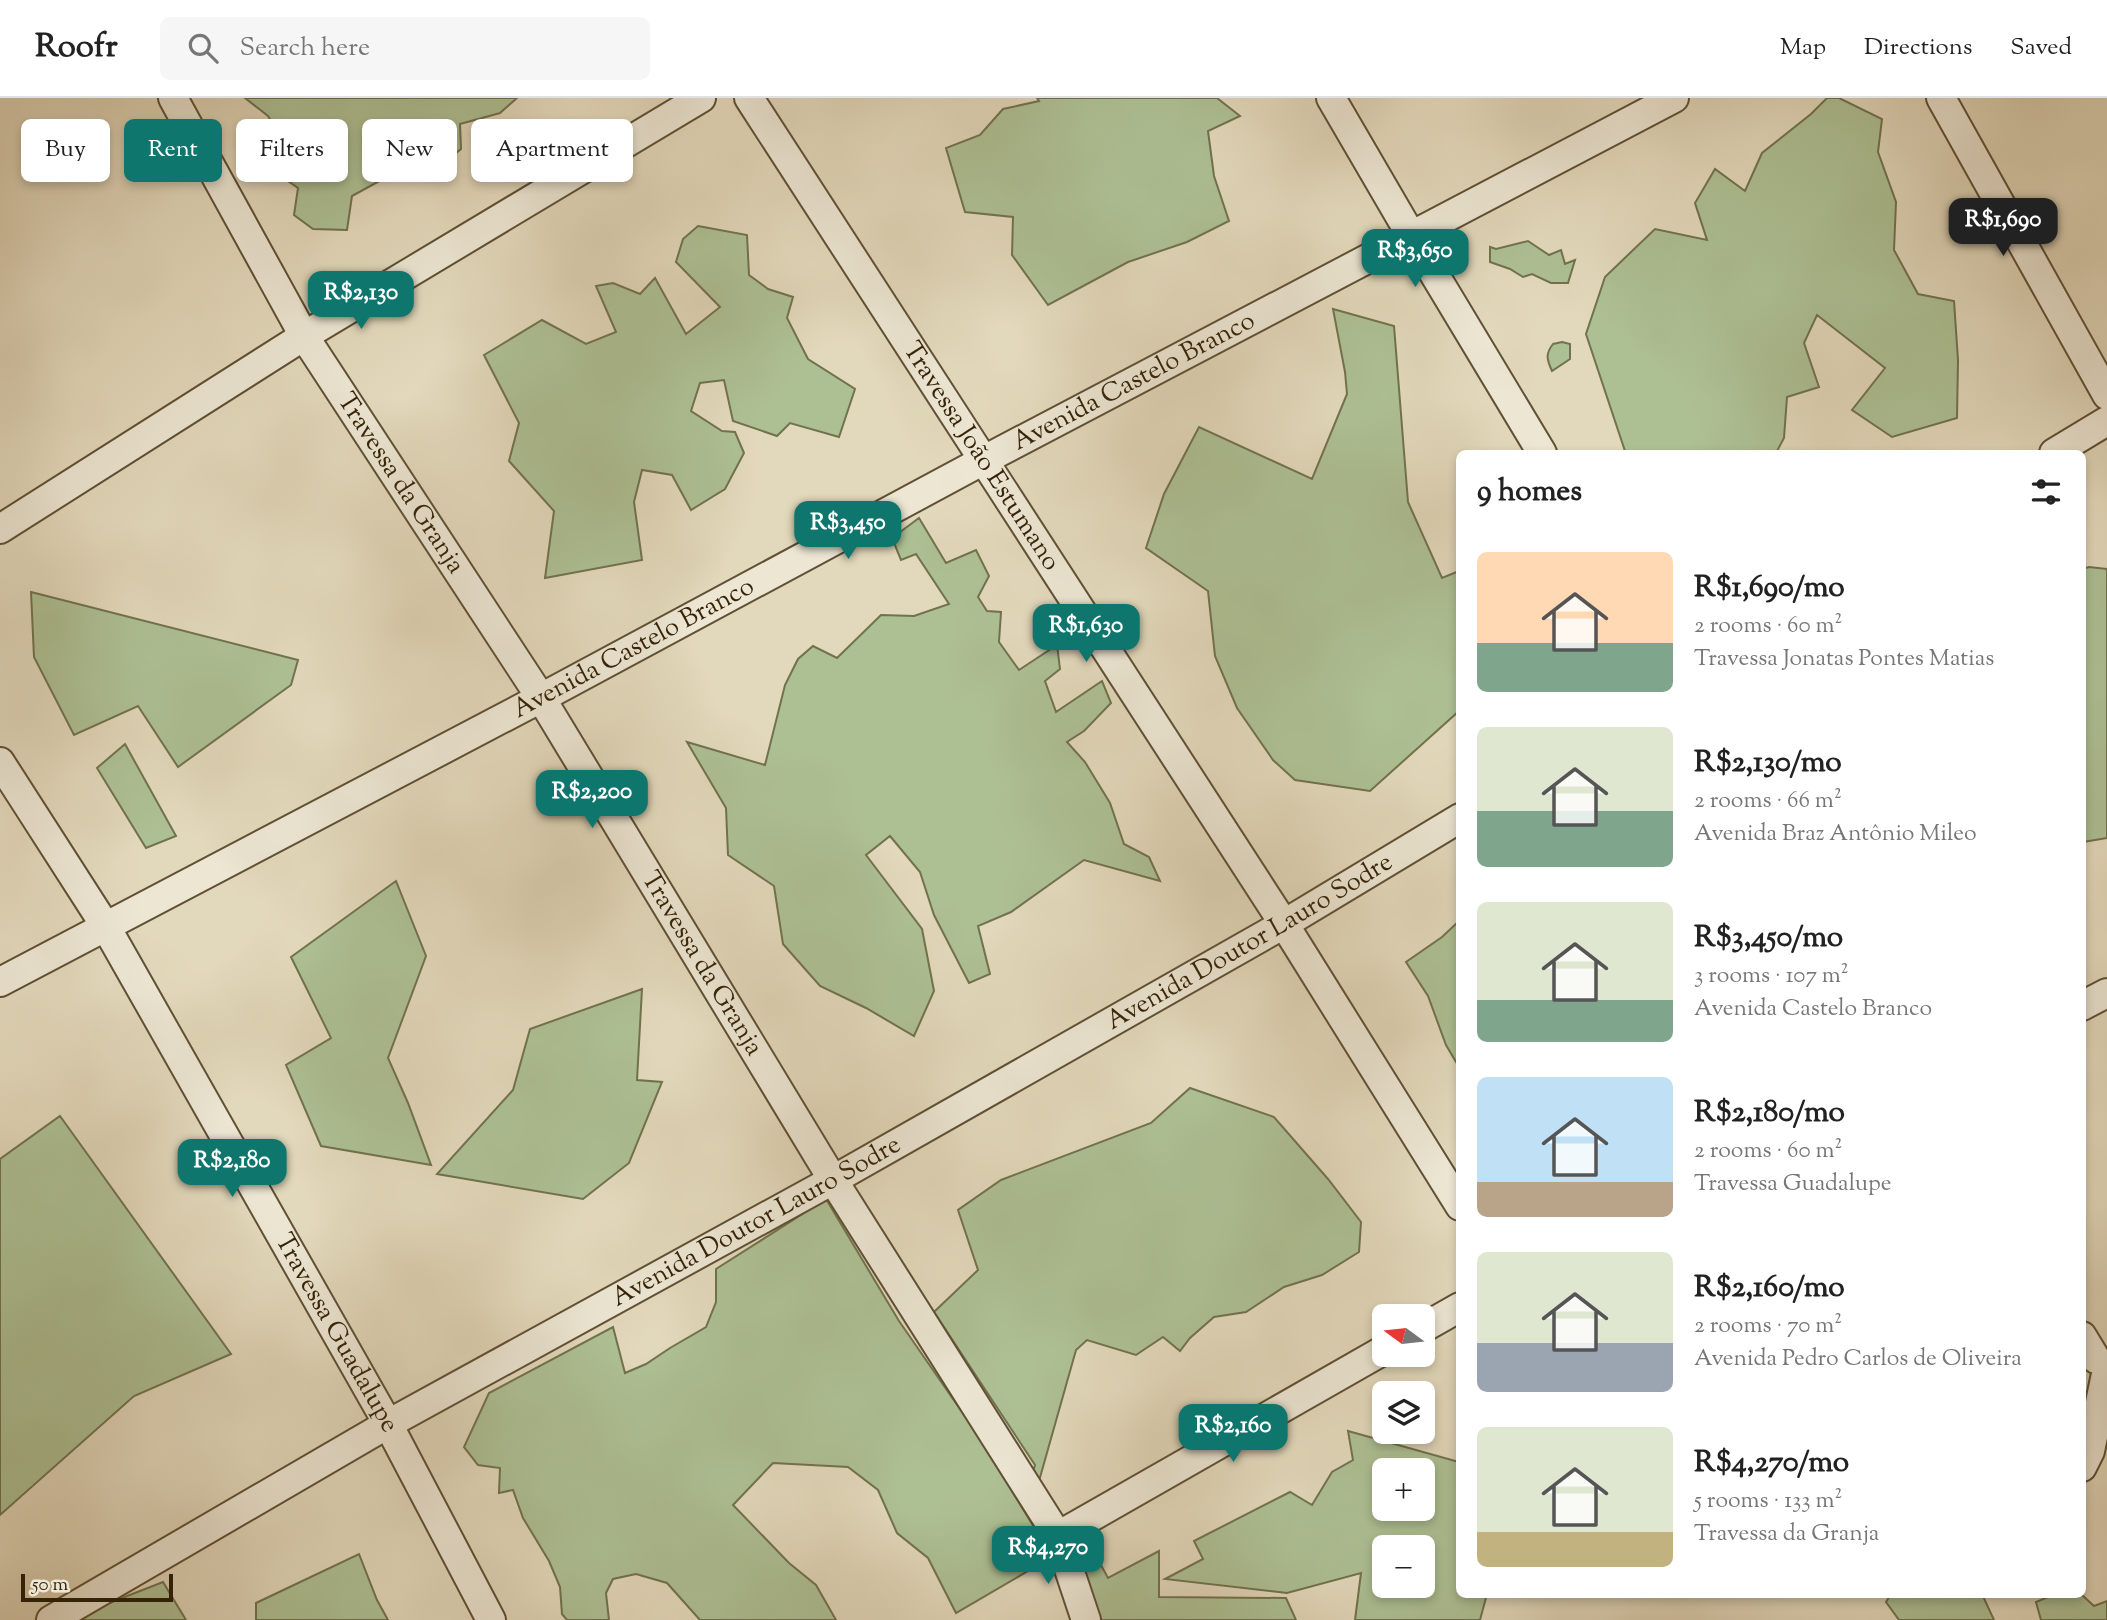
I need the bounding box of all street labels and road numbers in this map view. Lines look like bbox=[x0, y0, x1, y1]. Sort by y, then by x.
street label: Avenida Castelo Branco bbox=[1006, 302, 1262, 460]
street label: Travessa João Estumano bbox=[893, 335, 1069, 578]
street label: Travessa da Granja bbox=[328, 386, 474, 581]
street label: Avenida Castelo Branco bbox=[506, 568, 761, 728]
street label: Avenida Doutor Lauro Sodre bbox=[1099, 844, 1400, 1040]
street label: Travessa da Granja bbox=[632, 864, 772, 1063]
street label: Avenida Doutor Lauro Sodre bbox=[605, 1127, 908, 1317]
street label: Travessa Guadalupe bbox=[265, 1227, 408, 1439]

